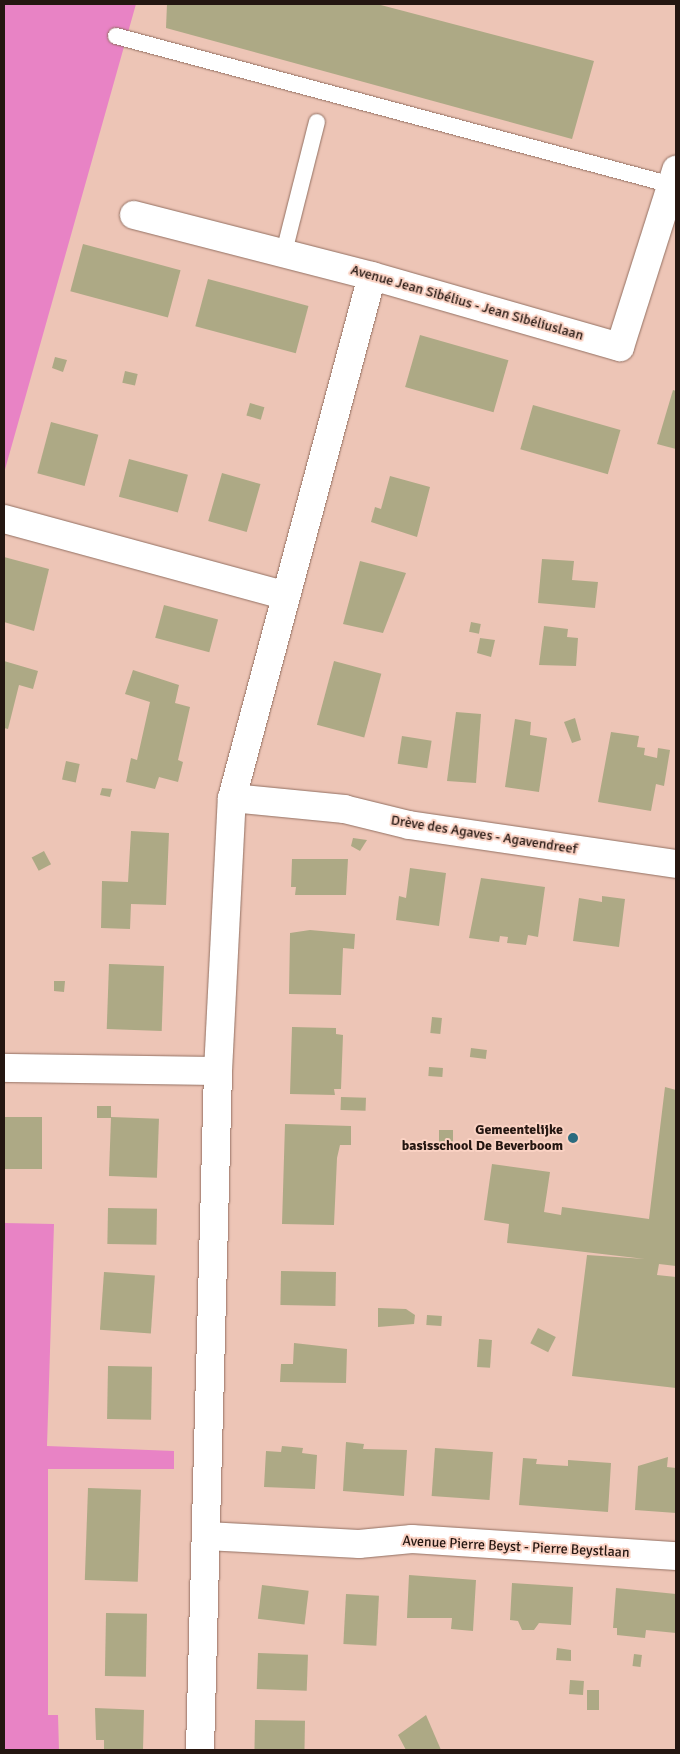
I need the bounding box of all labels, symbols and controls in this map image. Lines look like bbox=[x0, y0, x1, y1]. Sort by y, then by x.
street label: Avenue Jean Sibélius - Jean Sibéliuslaan bbox=[349, 262, 585, 344]
street label: Drève des Agaves - Agavendreef bbox=[390, 812, 578, 858]
place label: Gemeentelijke basisschool De Beverboom bbox=[402, 1122, 563, 1154]
marker: Gemeentelijke basisschool De Beverboom bbox=[567, 1132, 579, 1144]
street label: Avenue Pierre Beyst - Pierre Beystlaan bbox=[402, 1533, 630, 1561]

